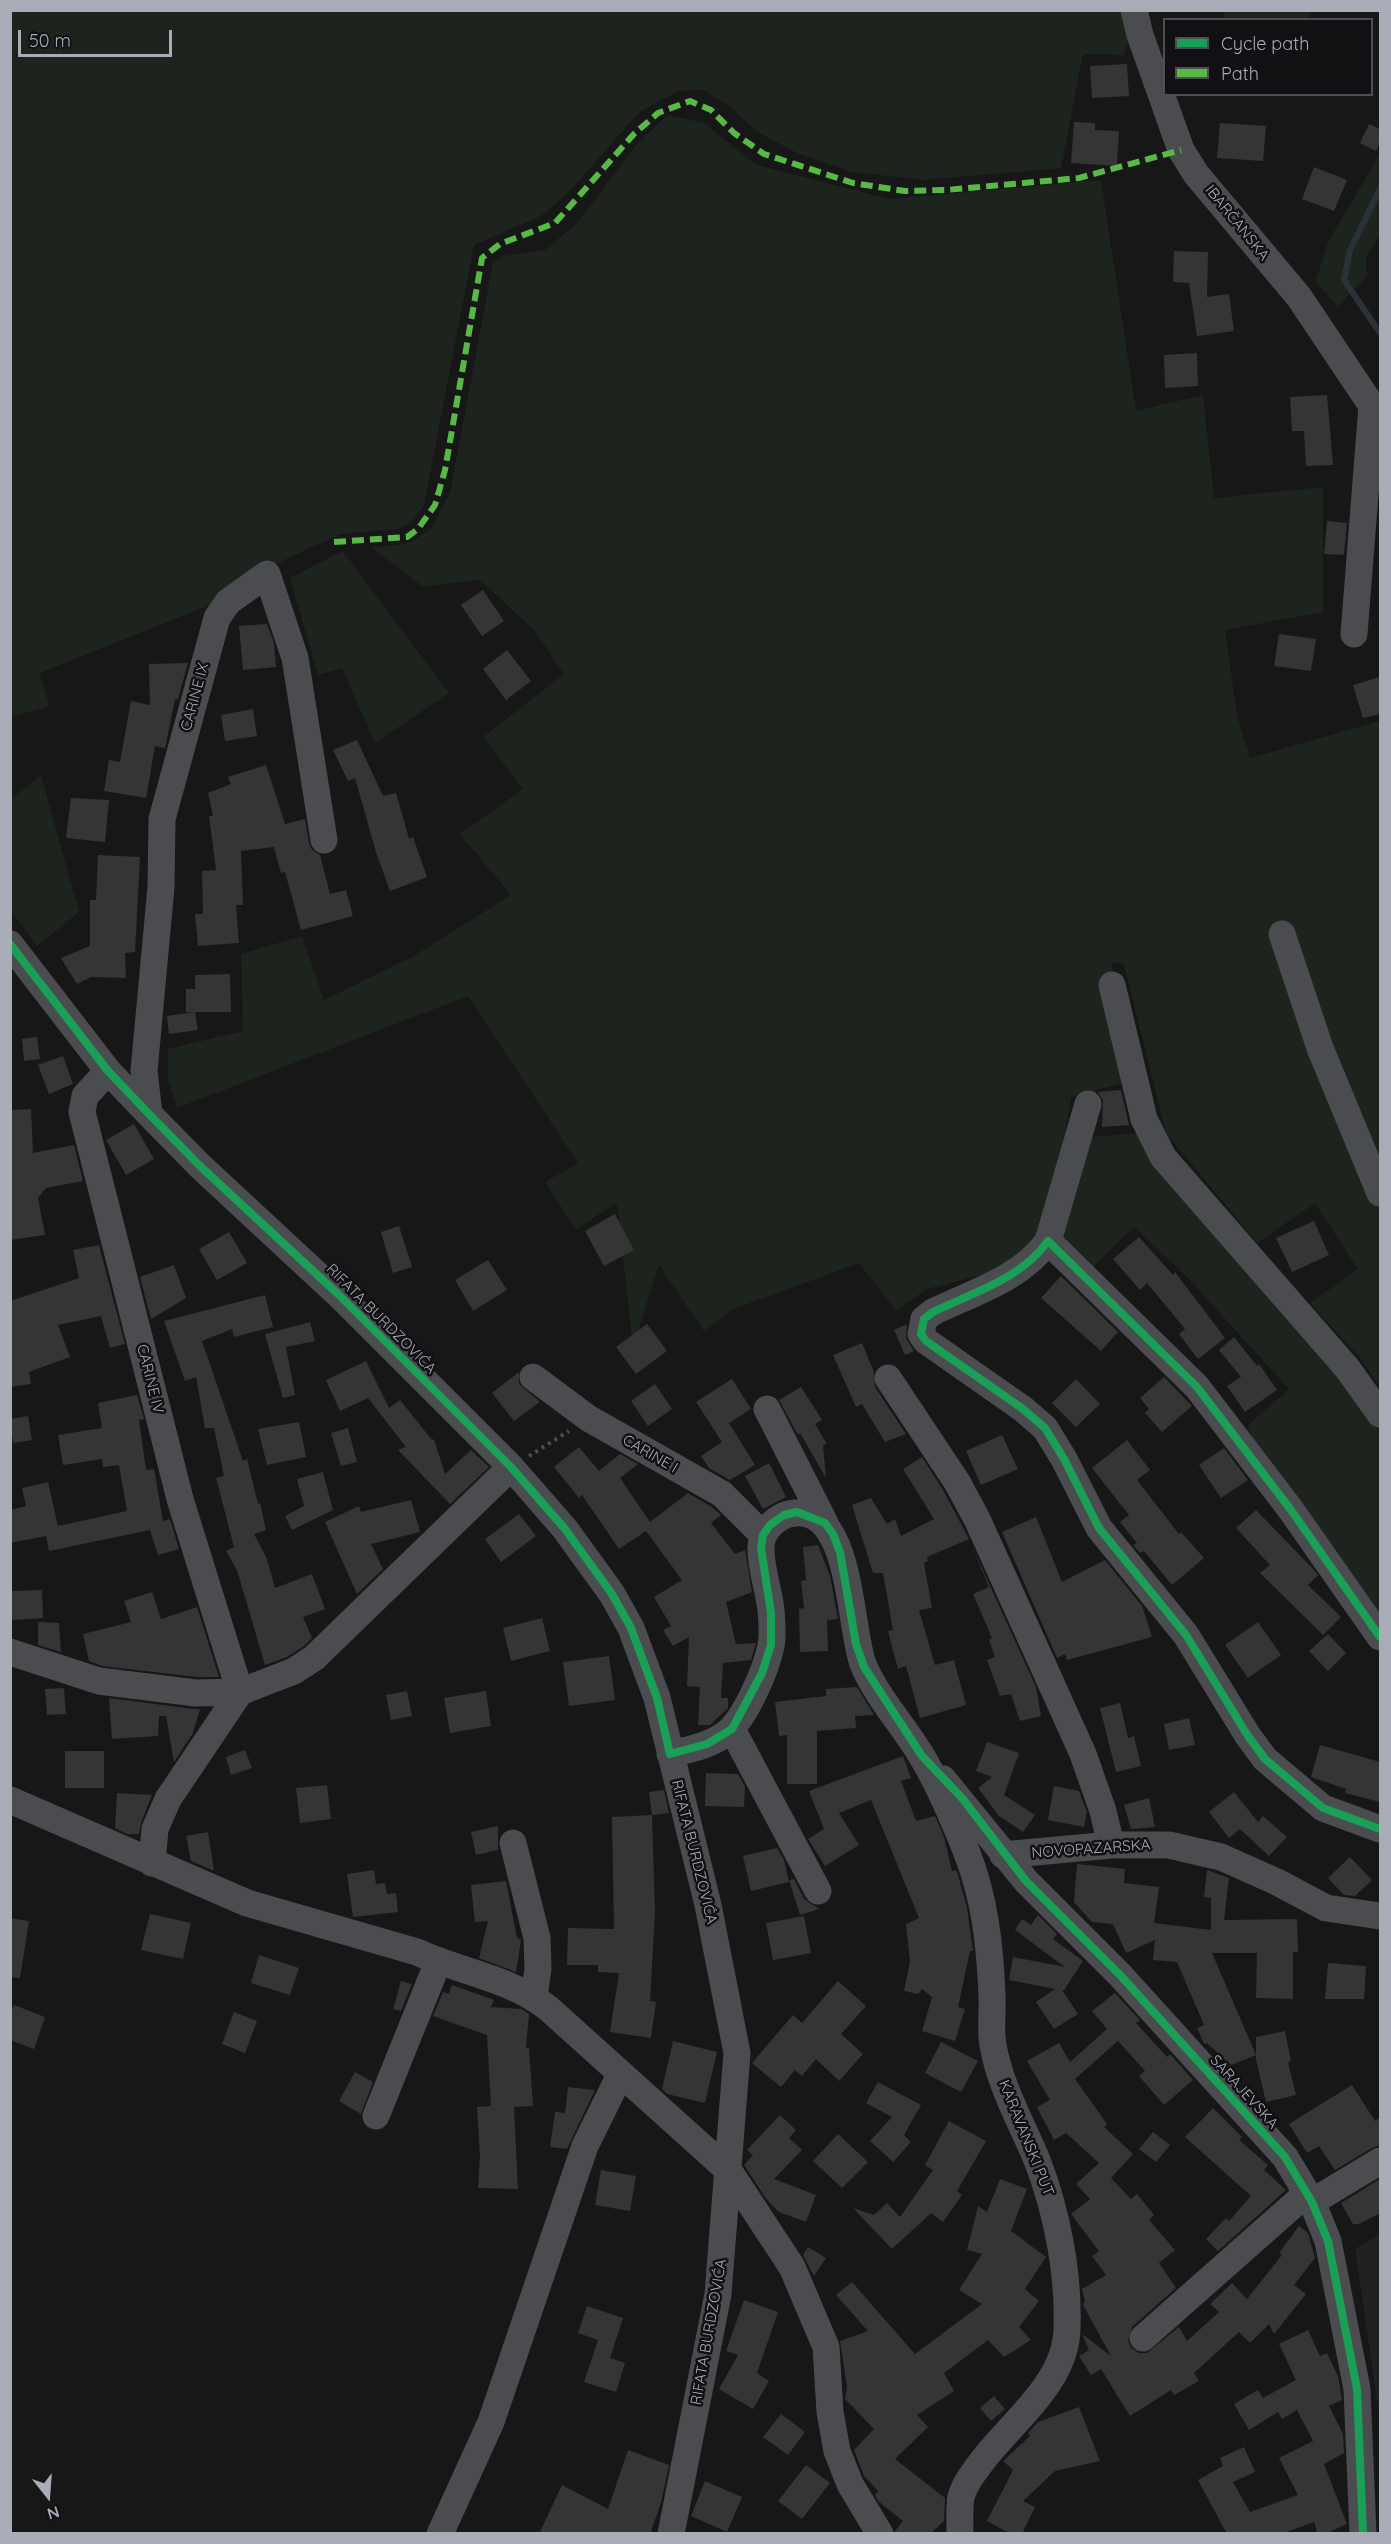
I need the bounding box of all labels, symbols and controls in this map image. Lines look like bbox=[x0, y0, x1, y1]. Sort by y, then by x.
scale bar bbox=[21, 18, 176, 56]
legend bbox=[1163, 18, 1373, 96]
text: 50 m bbox=[29, 29, 71, 52]
text: Cycle path bbox=[1221, 32, 1309, 55]
text: Path bbox=[1221, 62, 1259, 85]
street label: IBARČANSKA bbox=[1201, 182, 1273, 264]
street label: CARINE IX bbox=[177, 661, 213, 733]
street label: RIFATA BURDZOVIĆA bbox=[322, 1260, 440, 1378]
street label: CARINE IV bbox=[133, 1343, 167, 1415]
street label: CARINE I bbox=[619, 1431, 681, 1477]
street label: RIFATA BURDZOVIĆA bbox=[667, 1778, 721, 1926]
street label: NOVOPAZARSKA bbox=[1031, 1836, 1151, 1862]
street label: SARAJEVSKA bbox=[1206, 2051, 1282, 2133]
street label: KARAVANSKI PUT bbox=[995, 2077, 1057, 2199]
street label: RIFATA BURDZOVIĆA bbox=[687, 2258, 731, 2406]
north arrow bbox=[18, 2466, 78, 2526]
text: N bbox=[45, 2502, 62, 2524]

